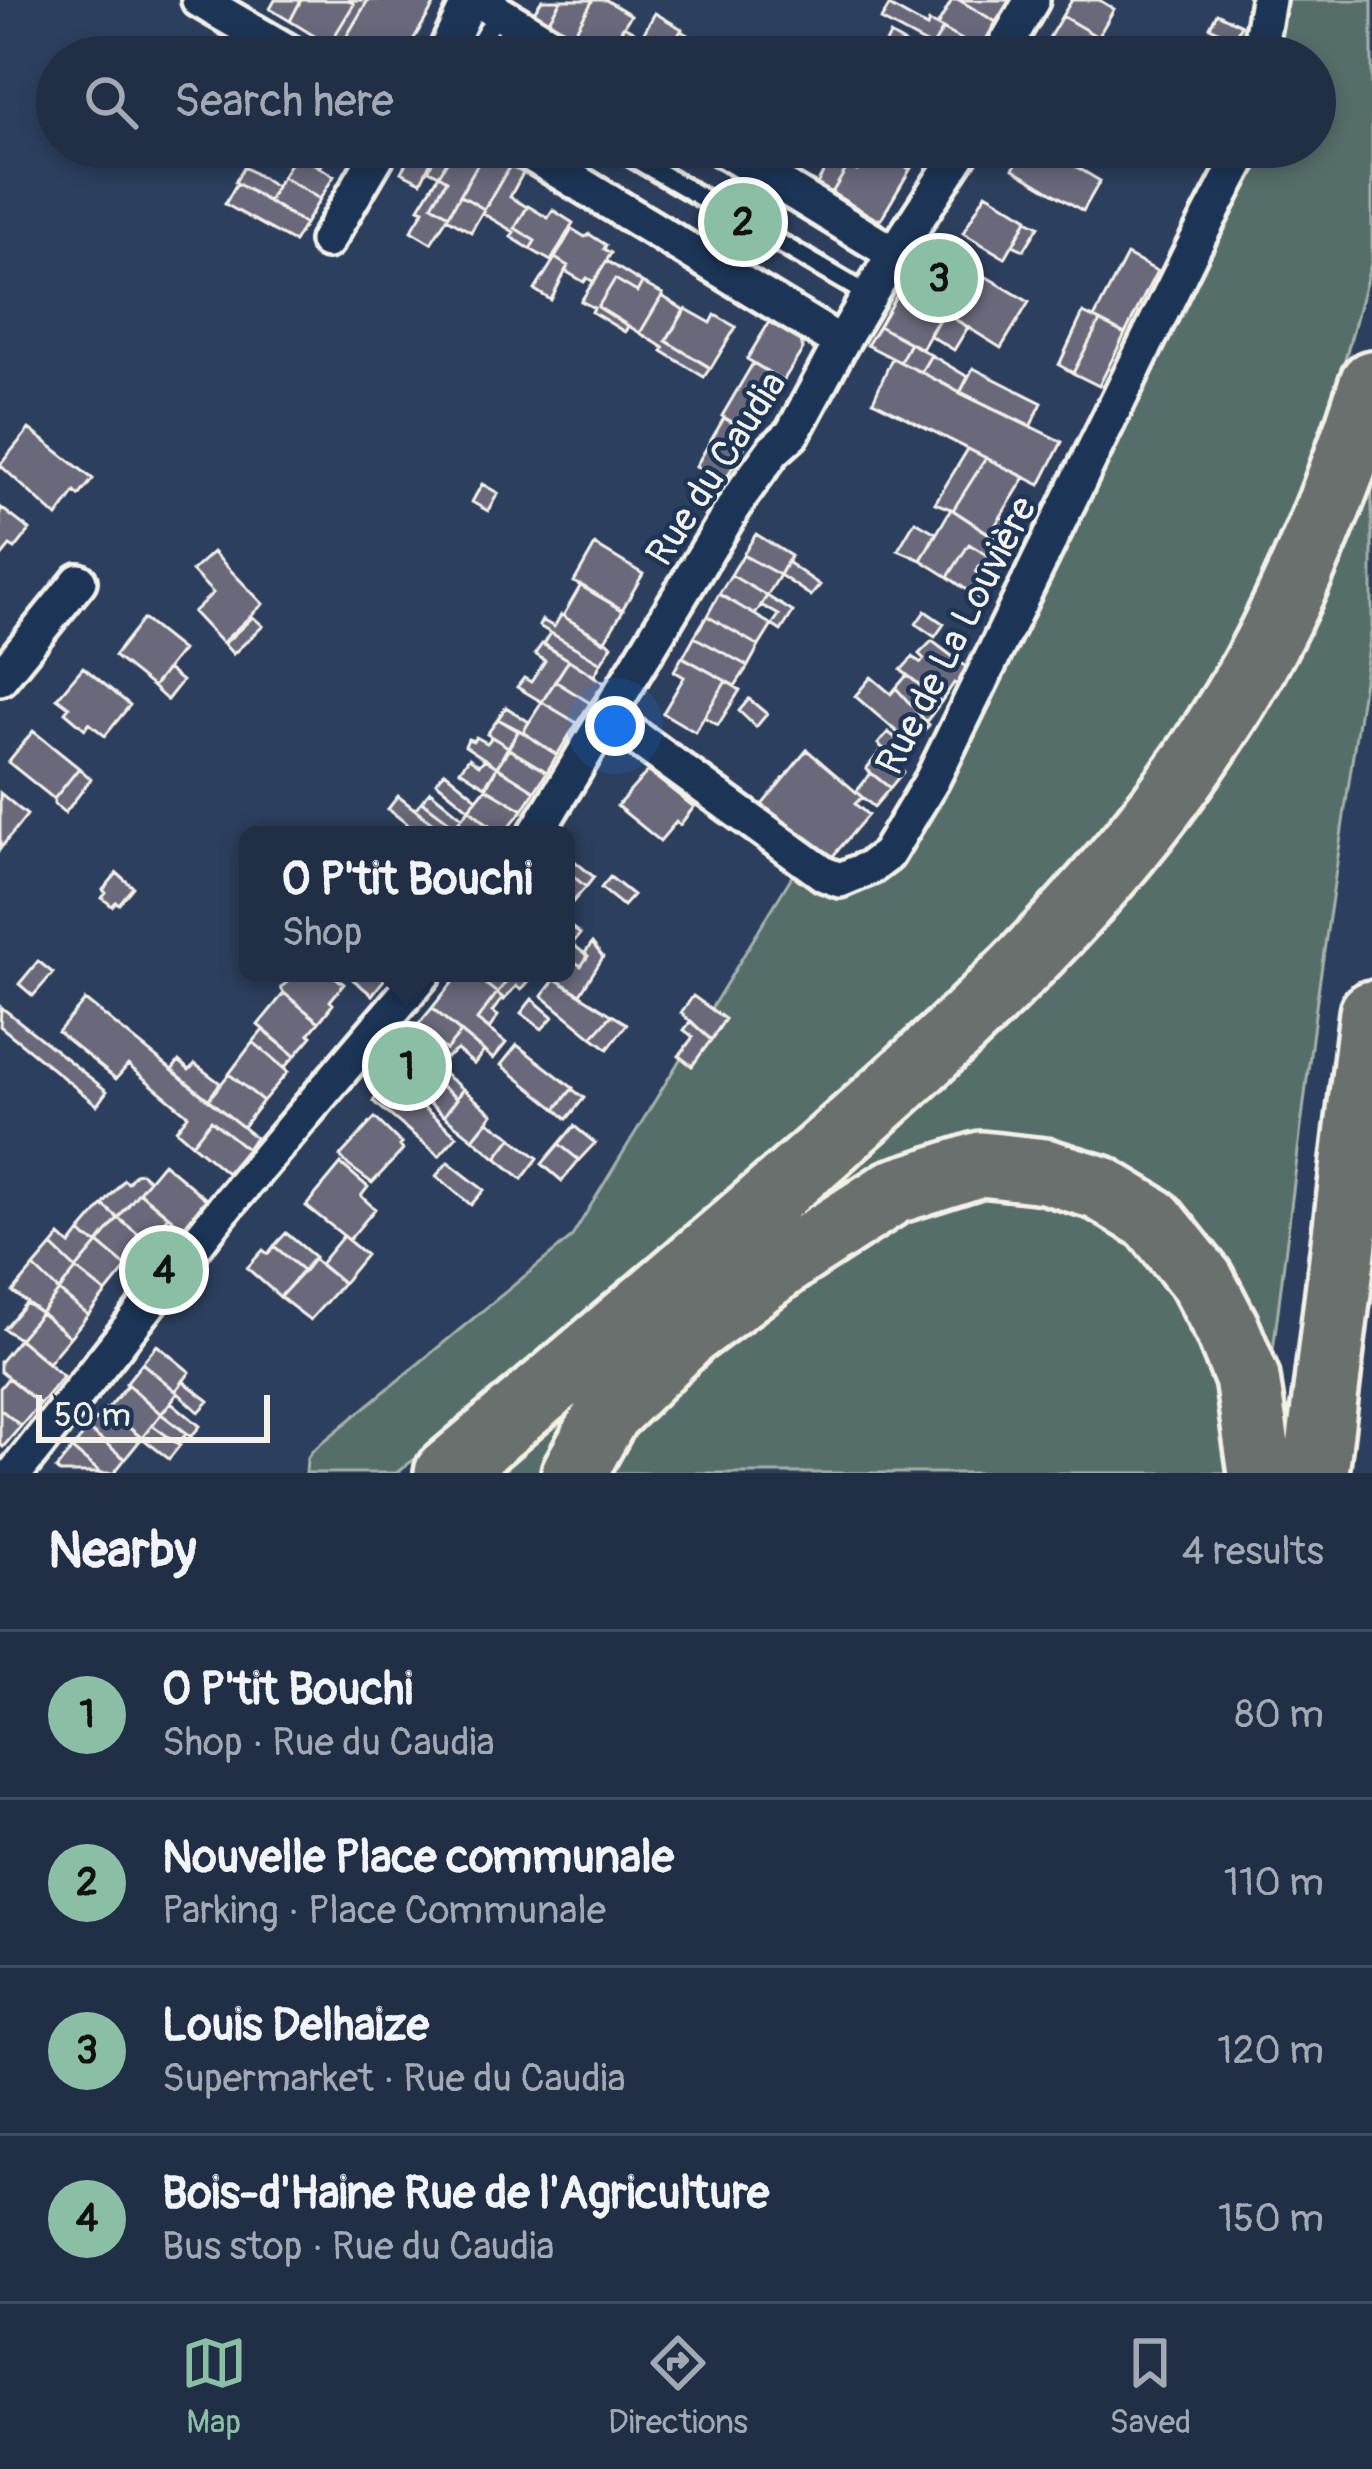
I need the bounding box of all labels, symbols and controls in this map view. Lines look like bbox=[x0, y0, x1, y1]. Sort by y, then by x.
search box bbox=[36, 36, 1336, 168]
icon: search bbox=[78, 69, 144, 135]
text: Search here bbox=[174, 74, 394, 130]
pin: 2 bbox=[704, 177, 782, 267]
pin: 3 bbox=[900, 233, 978, 323]
street label: Rue du Caudia bbox=[635, 362, 797, 575]
street label: Rue de La Louvière bbox=[865, 488, 1048, 783]
your location bbox=[585, 696, 645, 756]
popup bbox=[239, 826, 575, 982]
text: O P'tit Bouchi bbox=[282, 852, 532, 908]
text: Shop bbox=[282, 908, 362, 957]
pin: 1 bbox=[368, 1021, 446, 1111]
pin: 4 bbox=[125, 1225, 203, 1315]
scale bar bbox=[36, 1389, 270, 1442]
text: 50 m bbox=[54, 1395, 131, 1436]
text: Nearby bbox=[48, 1519, 196, 1583]
text: 4 results bbox=[1182, 1527, 1324, 1576]
text: O P'tit Bouchi bbox=[162, 1662, 413, 1718]
text: 1 bbox=[79, 1690, 95, 1739]
text: 80 m bbox=[1235, 1690, 1324, 1739]
text: Shop · Rue du Caudia bbox=[162, 1718, 495, 1767]
text: Nouvelle Place communale bbox=[162, 1830, 674, 1886]
text: 2 bbox=[76, 1858, 98, 1907]
text: 110 m bbox=[1224, 1858, 1324, 1907]
text: Parking · Place Communale bbox=[162, 1886, 606, 1935]
text: Louis Delhaize bbox=[162, 1998, 429, 2054]
text: 3 bbox=[76, 2026, 98, 2075]
text: 120 m bbox=[1217, 2026, 1324, 2075]
text: Supermarket · Rue du Caudia bbox=[162, 2054, 626, 2103]
text: Bois-d'Haine Rue de l'Agriculture bbox=[162, 2166, 769, 2222]
text: 4 bbox=[76, 2194, 98, 2243]
text: 150 m bbox=[1218, 2194, 1324, 2243]
text: Bus stop · Rue du Caudia bbox=[162, 2222, 554, 2271]
tab: Map bbox=[181, 2330, 247, 2443]
tab: Directions bbox=[608, 2330, 748, 2443]
tab: Saved bbox=[1109, 2330, 1191, 2443]

